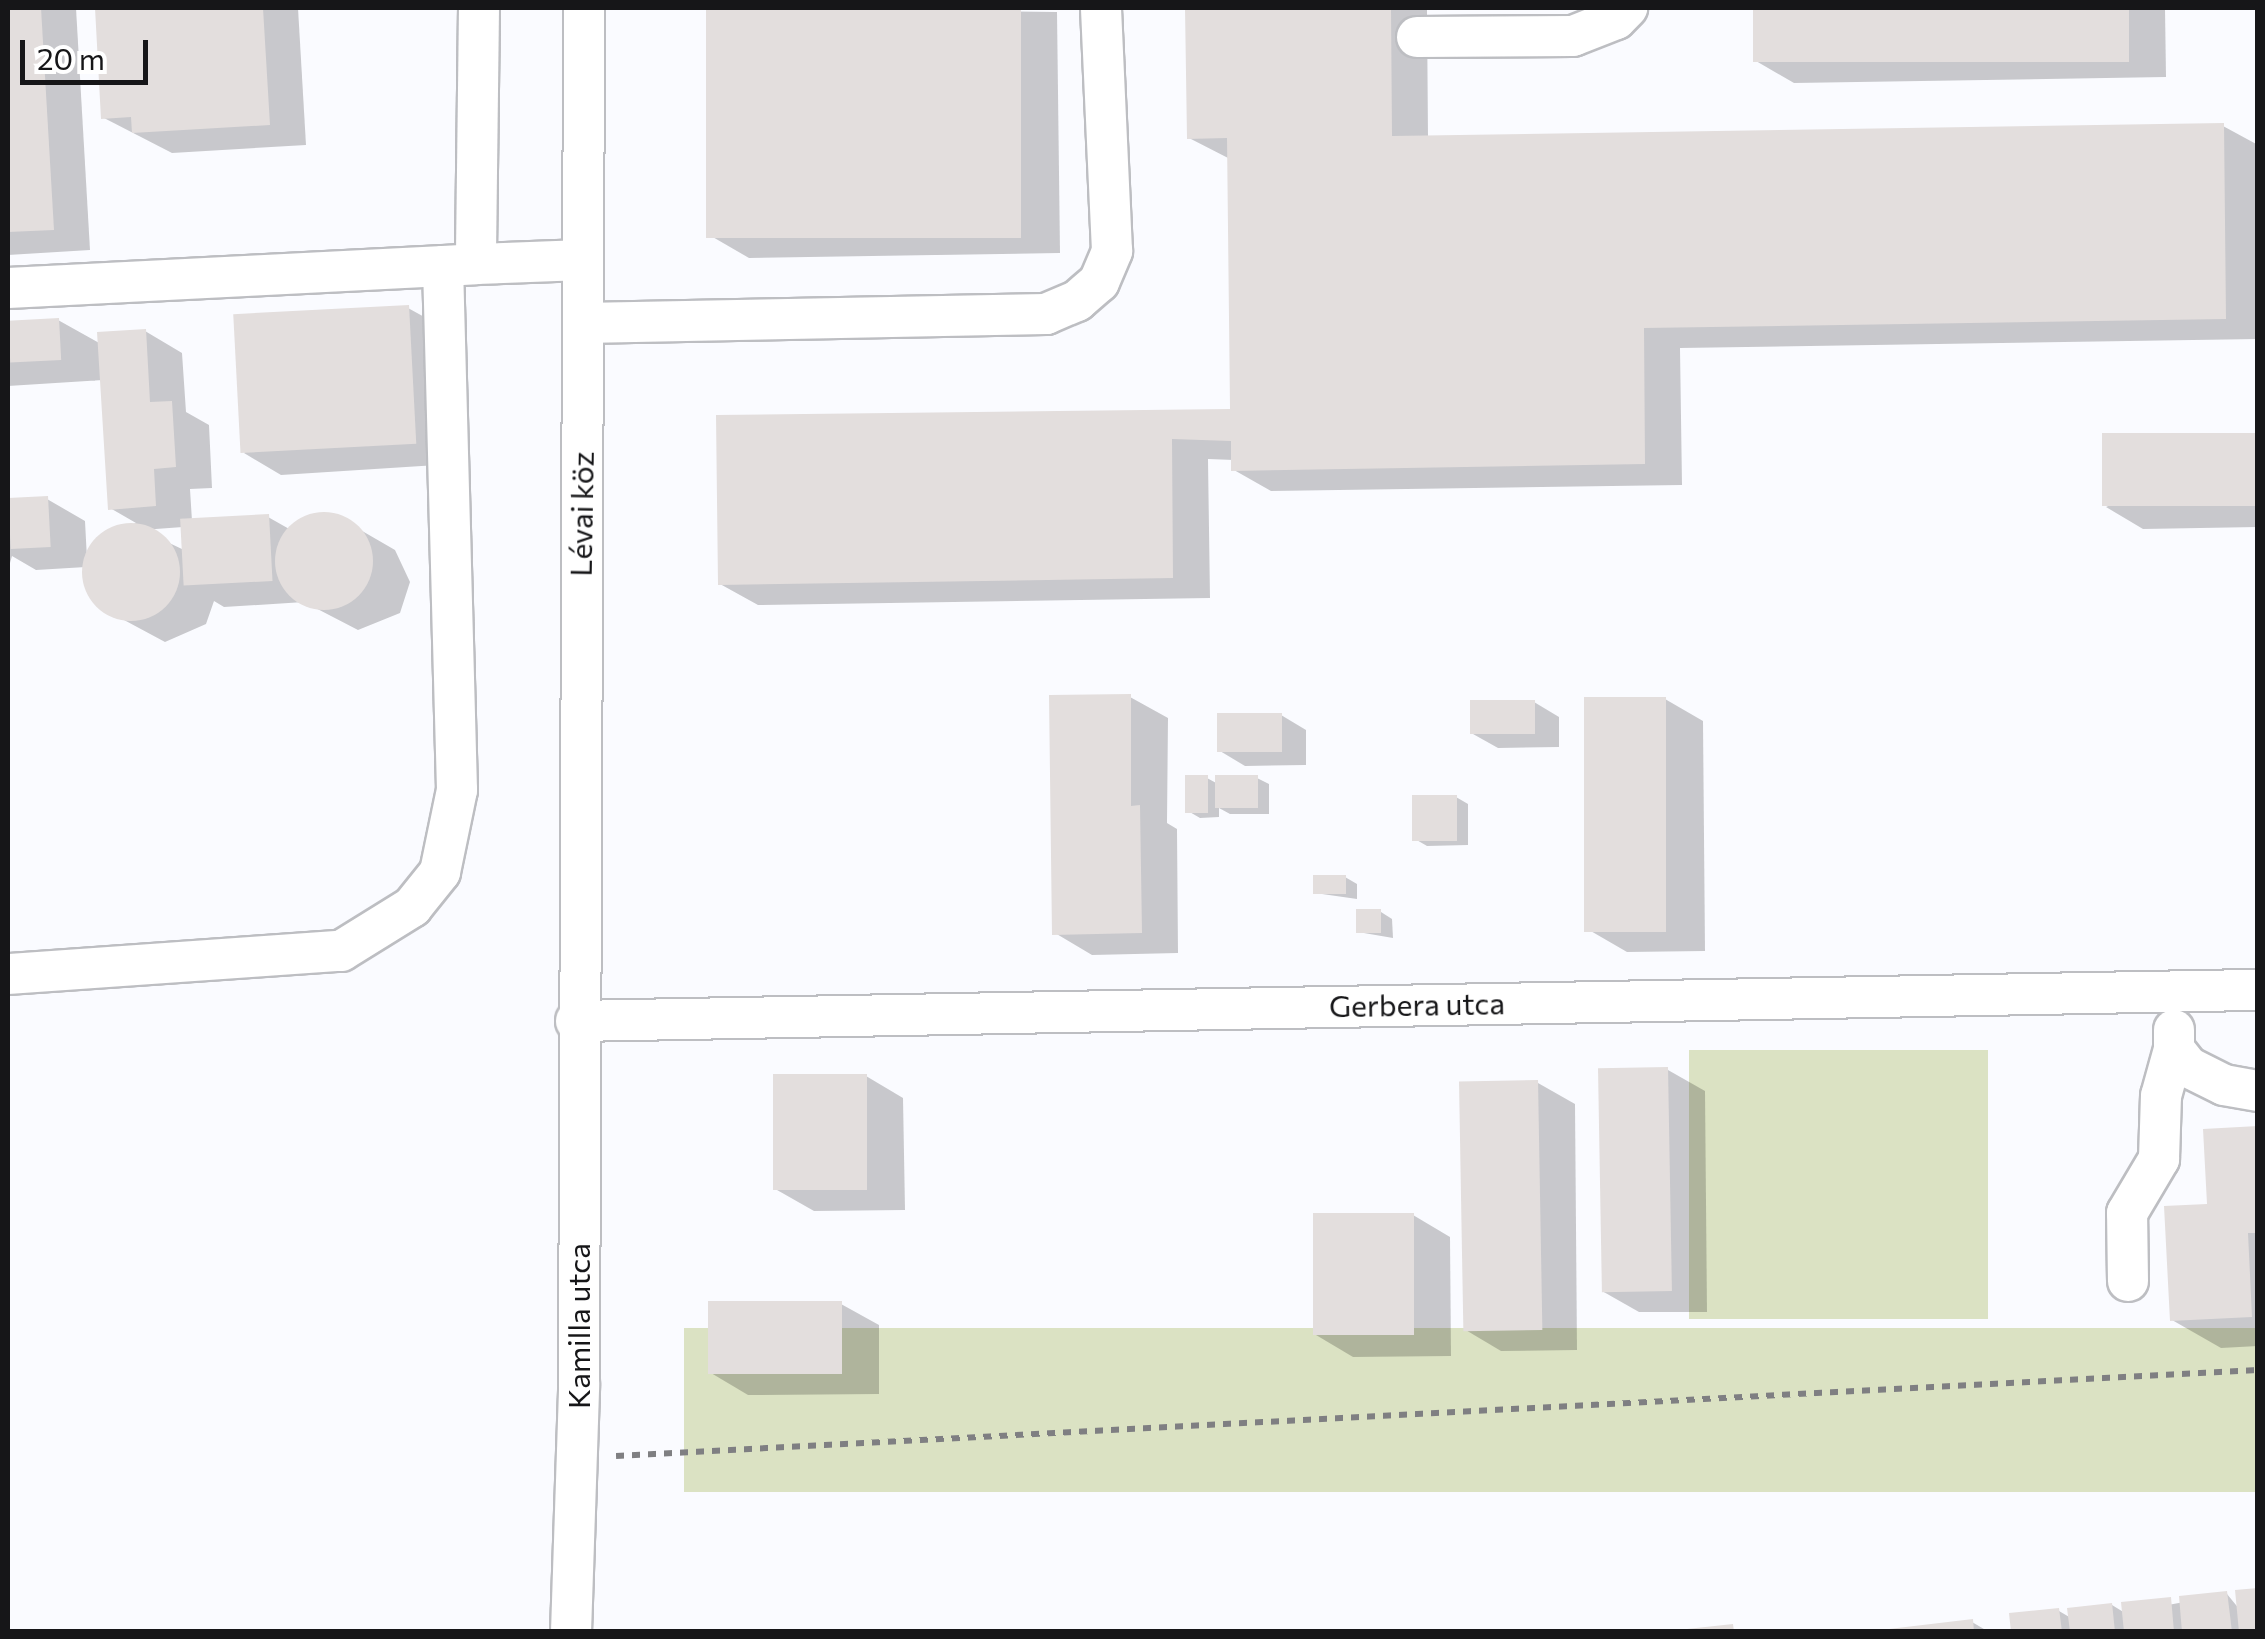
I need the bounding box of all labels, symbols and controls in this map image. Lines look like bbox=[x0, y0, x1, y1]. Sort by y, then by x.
scale bar bbox=[25, 20, 152, 82]
text: 20 m bbox=[37, 39, 105, 76]
street label: Lévai köz bbox=[562, 451, 600, 577]
street label: Gerbera utca bbox=[1329, 984, 1505, 1024]
street label: Kamilla utca bbox=[560, 1243, 596, 1409]

